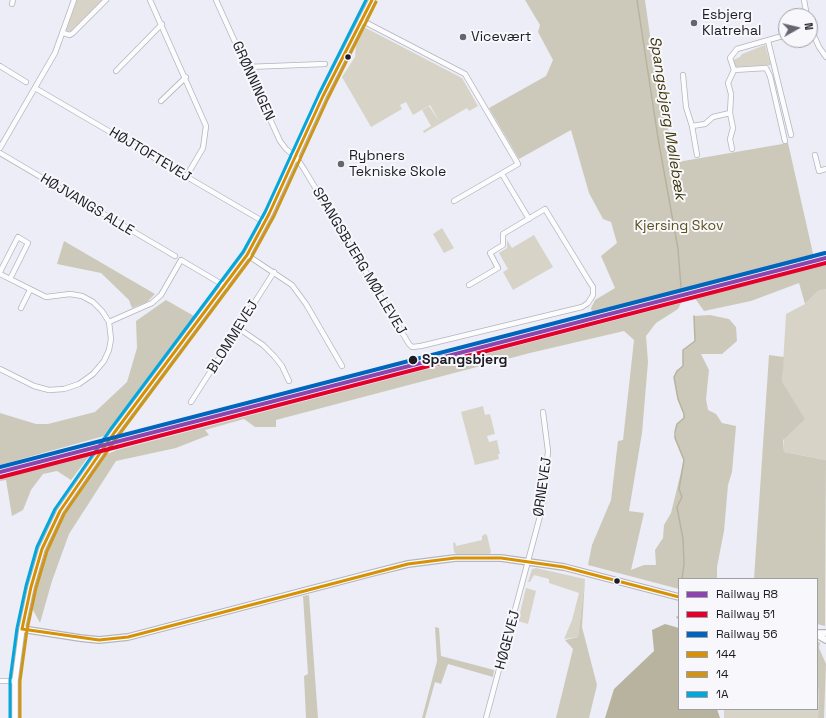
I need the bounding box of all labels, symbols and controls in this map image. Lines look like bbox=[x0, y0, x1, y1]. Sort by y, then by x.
place label: Esbjerg Klatrehal bbox=[702, 7, 761, 40]
north arrow bbox=[778, 8, 818, 48]
marker: Esbjerg Klatrehal bbox=[689, 18, 699, 28]
text: N bbox=[801, 22, 816, 31]
place label: Vicevært bbox=[471, 29, 531, 45]
marker: Vicevært bbox=[458, 32, 468, 42]
water label: Spangsbjerg Møllebæk bbox=[645, 35, 689, 201]
street label: GRØNNINGEN bbox=[228, 39, 278, 123]
unlabelled marker bbox=[343, 52, 353, 62]
street label: HØJTOFTEVEJ bbox=[106, 124, 194, 186]
place label: Rybners Tekniske Skole bbox=[349, 148, 446, 180]
marker: Rybners Tekniske Skole bbox=[336, 159, 346, 169]
street label: HØJVANGS ALLE bbox=[37, 170, 137, 240]
street label: SPANGSBJERG MØLLEVEJ bbox=[308, 184, 410, 338]
park label: Kjersing Skov bbox=[634, 218, 724, 234]
street label: BLOMMEVEJ bbox=[204, 297, 262, 377]
place label: Spangsbjerg bbox=[422, 352, 507, 368]
marker: Spangsbjerg bbox=[407, 354, 419, 366]
street label: ØRNEVEJ bbox=[530, 456, 556, 518]
unlabelled marker bbox=[612, 576, 622, 586]
legend bbox=[678, 578, 818, 710]
text: Railway R8 bbox=[716, 586, 778, 602]
text: Railway 51 bbox=[716, 606, 775, 622]
street label: HØGEVEJ bbox=[492, 609, 524, 671]
text: Railway 56 bbox=[716, 626, 778, 642]
text: 144 bbox=[716, 646, 736, 662]
text: 14 bbox=[716, 666, 729, 682]
text: 1A bbox=[716, 686, 729, 702]

